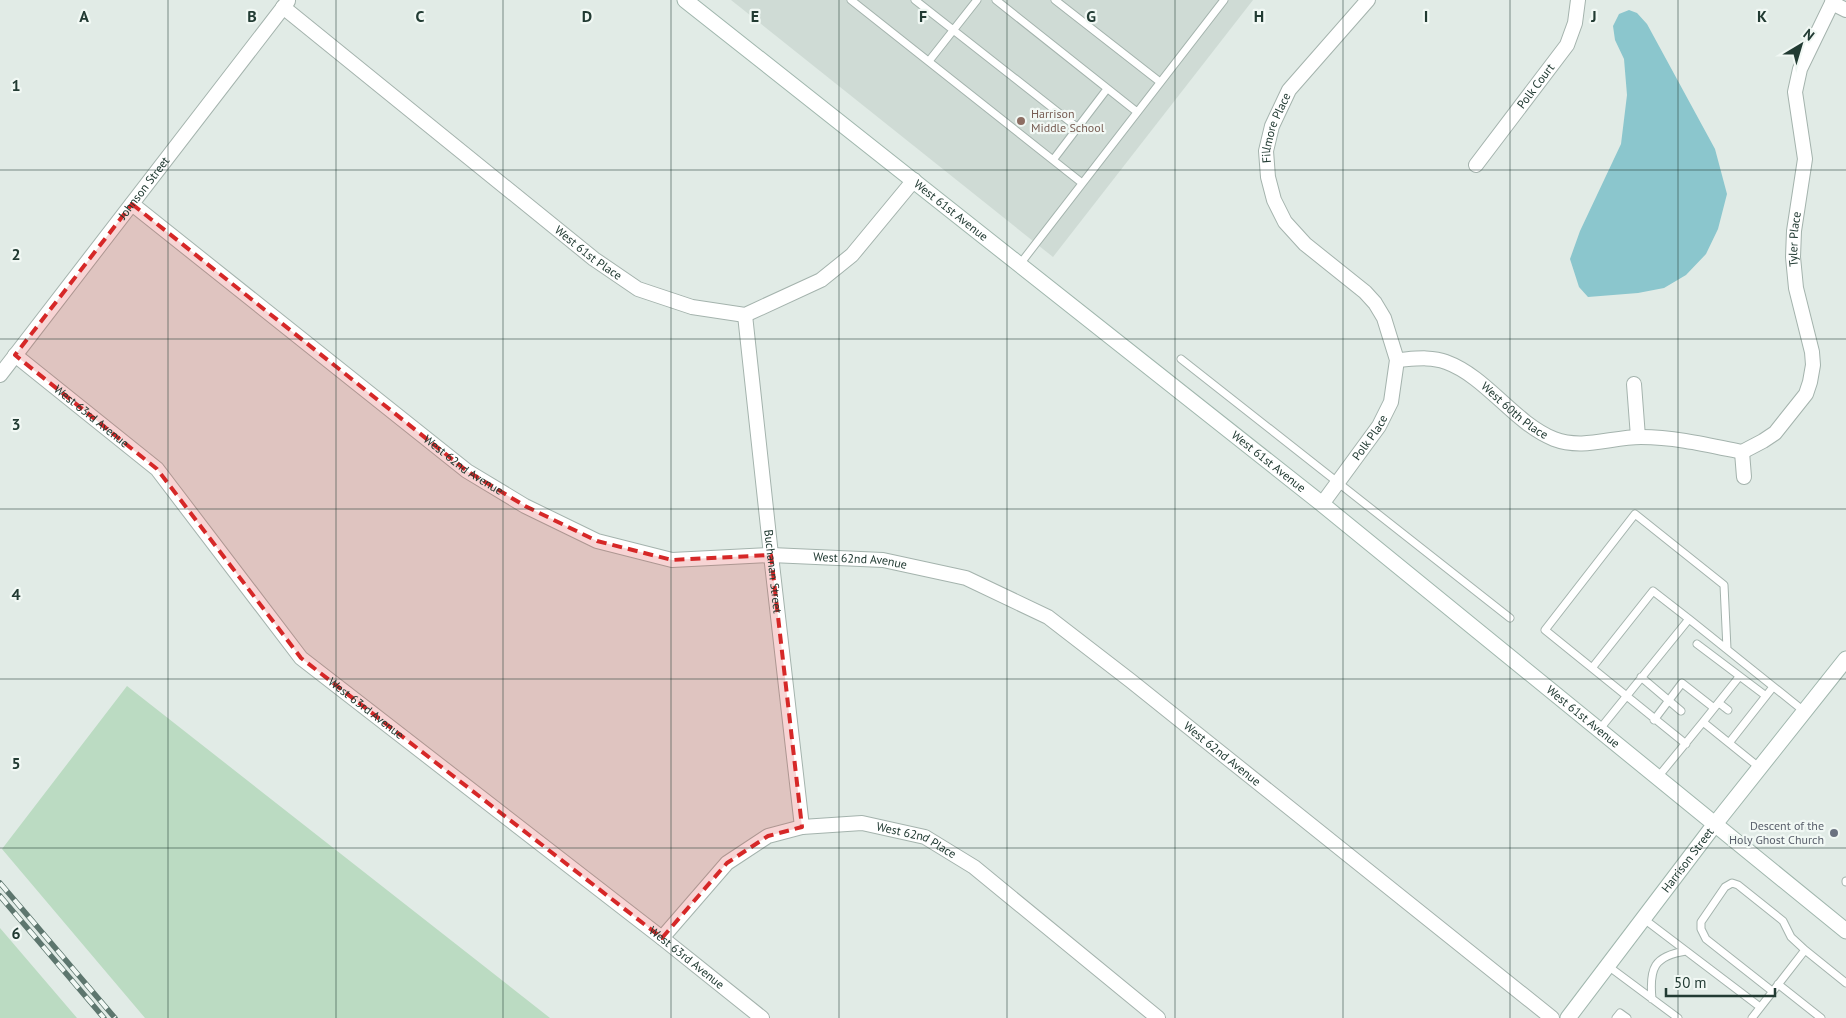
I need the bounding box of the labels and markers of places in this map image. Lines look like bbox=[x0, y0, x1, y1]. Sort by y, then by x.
place label: Harrison Middle School bbox=[1031, 106, 1105, 135]
marker: Harrison Middle School bbox=[1015, 115, 1027, 127]
place label: Descent of the Holy Ghost Church bbox=[1729, 818, 1824, 847]
marker: Descent of the Holy Ghost Church bbox=[1828, 827, 1840, 839]

